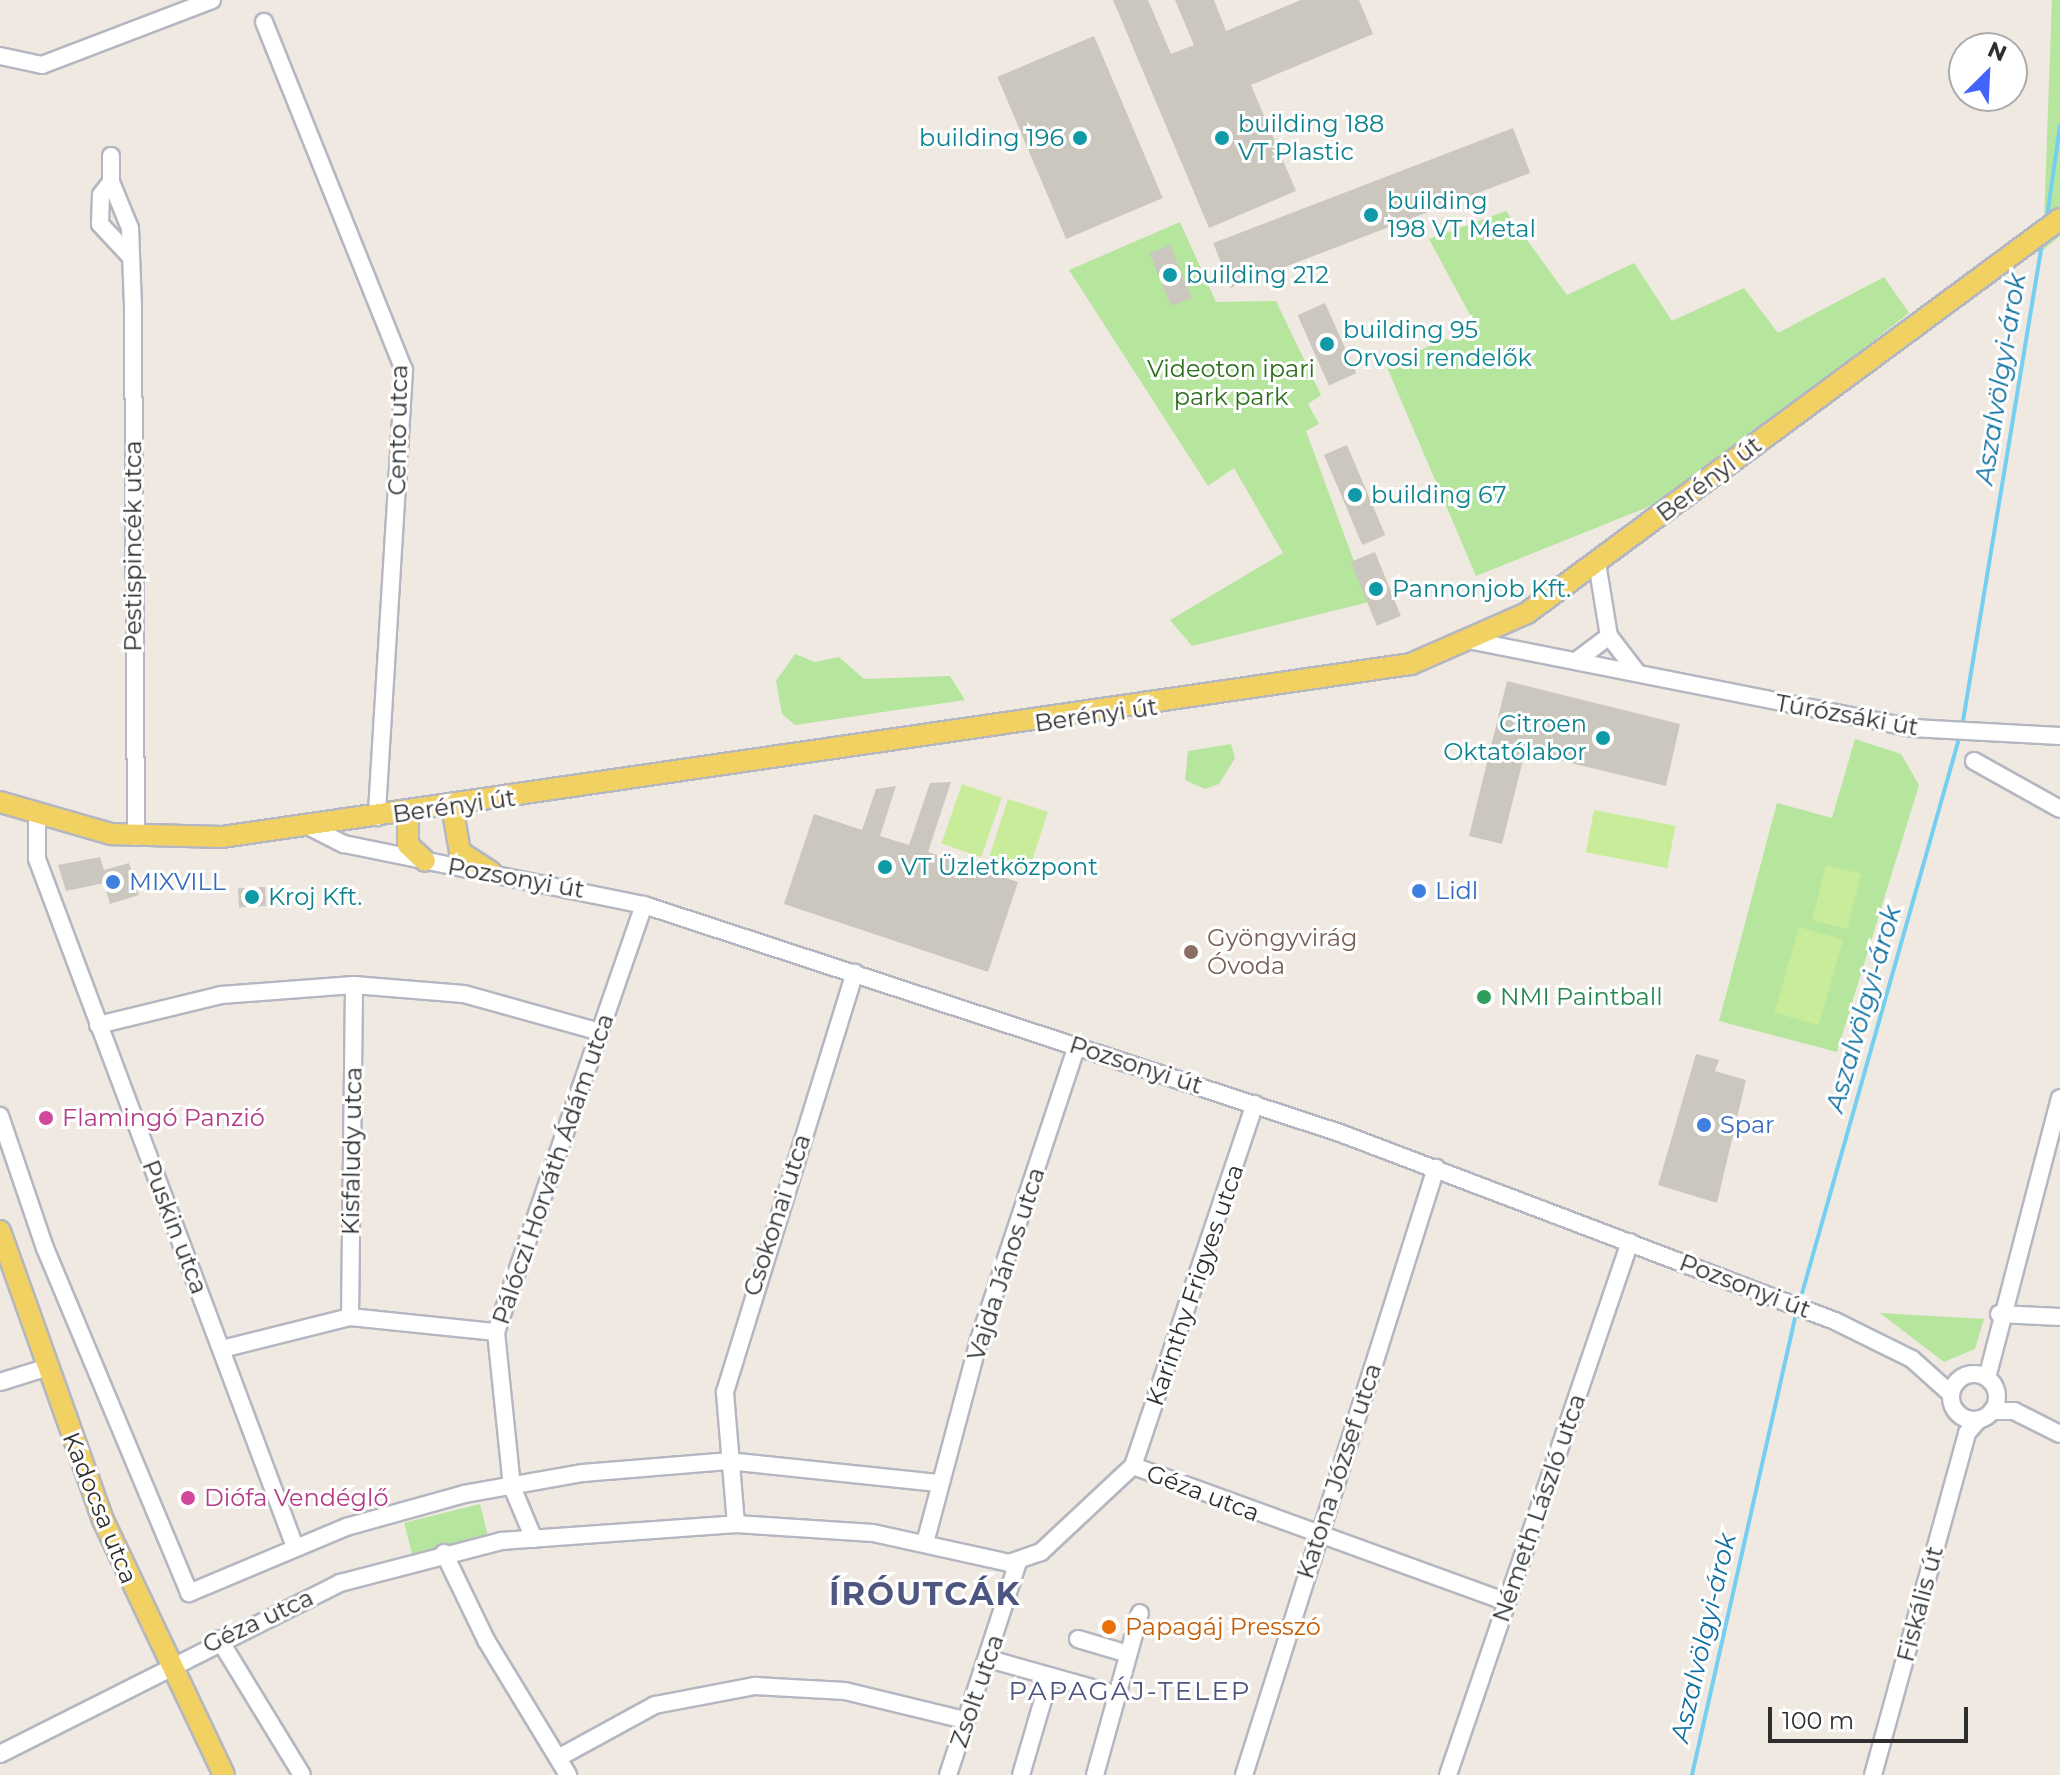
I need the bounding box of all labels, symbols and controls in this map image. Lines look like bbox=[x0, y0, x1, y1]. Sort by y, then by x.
north arrow bbox=[1948, 32, 2028, 112]
text: N bbox=[1984, 35, 2011, 67]
place label: building 188 VT Plastic bbox=[1238, 110, 1384, 166]
place label: building 196 bbox=[919, 124, 1064, 152]
marker: building 196 bbox=[1071, 129, 1089, 147]
marker: building 188 VT Plastic bbox=[1213, 129, 1231, 147]
place label: building 198 VT Metal bbox=[1387, 187, 1536, 243]
marker: building 198 VT Metal bbox=[1362, 206, 1380, 224]
place label: building 212 bbox=[1186, 261, 1329, 289]
marker: building 212 bbox=[1161, 266, 1179, 284]
water label: Aszalvölgyi-árok bbox=[1969, 271, 2033, 487]
place label: building 95 Orvosi rendelők bbox=[1343, 316, 1532, 372]
marker: building 95 Orvosi rendelők bbox=[1318, 335, 1336, 353]
park label: Videoton ipari park park bbox=[1147, 355, 1315, 411]
street label: Cento utca bbox=[382, 364, 414, 496]
street label: Berényi út bbox=[1651, 430, 1767, 528]
street label: Pestispincék utca bbox=[119, 440, 147, 652]
place label: building 67 bbox=[1371, 481, 1507, 509]
marker: building 67 bbox=[1346, 486, 1364, 504]
place label: Pannonjob Kft. bbox=[1392, 575, 1571, 603]
marker: Pannonjob Kft. bbox=[1367, 580, 1385, 598]
street label: Túrózsáki út bbox=[1773, 688, 1921, 742]
street label: Berényi út bbox=[1033, 692, 1159, 738]
place label: Citroen Oktatólabor bbox=[1443, 710, 1587, 766]
marker: Citroen Oktatólabor bbox=[1594, 729, 1612, 747]
street label: Berényi út bbox=[391, 783, 517, 829]
street label: Pozsonyi út bbox=[445, 852, 587, 904]
place label: VT Üzletközpont bbox=[901, 853, 1098, 881]
marker: VT Üzletközpont bbox=[876, 858, 894, 876]
place label: MIXVILL bbox=[129, 868, 226, 896]
marker: MIXVILL bbox=[104, 873, 122, 891]
place label: Lidl bbox=[1435, 877, 1478, 905]
marker: Lidl bbox=[1410, 882, 1428, 900]
place label: Kroj Kft. bbox=[268, 883, 362, 911]
marker: Kroj Kft. bbox=[243, 888, 261, 906]
water label: Aszalvölgyi-árok bbox=[1820, 902, 1908, 1116]
place label: Gyöngyvirág Óvoda bbox=[1207, 924, 1357, 980]
marker: Gyöngyvirág Óvoda bbox=[1182, 943, 1200, 961]
place label: NMI Paintball bbox=[1500, 983, 1663, 1011]
marker: NMI Paintball bbox=[1475, 988, 1493, 1006]
street label: Pálóczi Horváth Ádám utca bbox=[486, 1010, 620, 1328]
street label: Pozsonyi út bbox=[1066, 1030, 1206, 1100]
street label: Kisfaludy utca bbox=[336, 1067, 368, 1235]
place label: Flamingó Panzió bbox=[62, 1104, 265, 1132]
marker: Flamingó Panzió bbox=[37, 1109, 55, 1127]
place label: Spar bbox=[1720, 1111, 1775, 1139]
marker: Spar bbox=[1695, 1116, 1713, 1134]
street label: Csokonai utca bbox=[737, 1130, 817, 1300]
street label: Puskin utca bbox=[136, 1156, 214, 1298]
street label: Karinthy Frigyes utca bbox=[1140, 1161, 1250, 1409]
street label: Vajda János utca bbox=[961, 1164, 1051, 1364]
street label: Pozsonyi út bbox=[1675, 1248, 1815, 1324]
street label: Katona József utca bbox=[1291, 1360, 1387, 1582]
street label: Németh László utca bbox=[1486, 1390, 1592, 1626]
street label: Kadocsa utca bbox=[56, 1428, 144, 1588]
street label: Géza utca bbox=[1142, 1458, 1264, 1528]
place label: Diófa Vendéglő bbox=[204, 1484, 389, 1512]
marker: Diófa Vendéglő bbox=[179, 1489, 197, 1507]
water label: Aszalvölgyi-árok bbox=[1665, 1530, 1743, 1746]
street label: Fiskális út bbox=[1891, 1543, 1949, 1665]
district label: ÍRÓUTCÁK bbox=[829, 1575, 1021, 1613]
street label: Géza utca bbox=[198, 1583, 318, 1659]
place label: Papagáj Presszó bbox=[1125, 1613, 1321, 1641]
marker: Papagáj Presszó bbox=[1100, 1618, 1118, 1636]
street label: Zsolt utca bbox=[944, 1631, 1010, 1751]
district label: PAPAGÁJ-TELEP bbox=[1009, 1676, 1251, 1708]
scale bar bbox=[1772, 1691, 1972, 1741]
text: 100 m bbox=[1782, 1706, 1854, 1735]

